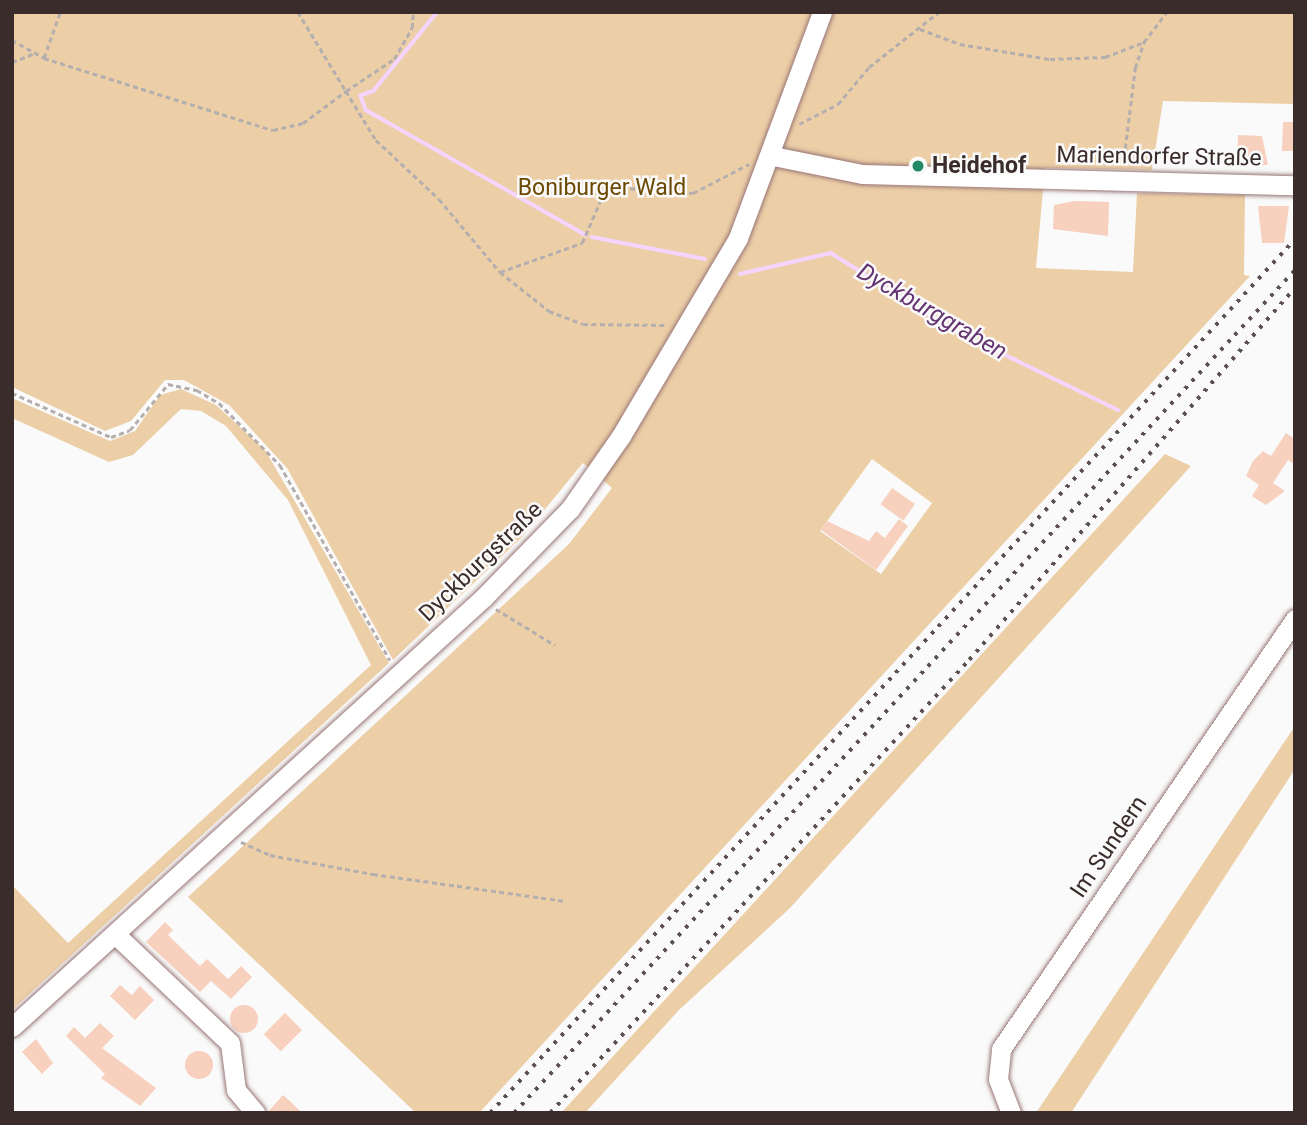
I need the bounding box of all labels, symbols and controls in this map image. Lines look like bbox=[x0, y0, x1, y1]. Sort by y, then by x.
street label: Mariendorfer Straße bbox=[1056, 141, 1262, 173]
place label: Heidehof bbox=[932, 152, 1026, 180]
marker: Heidehof bbox=[910, 158, 926, 174]
park label: Boniburger Wald bbox=[518, 174, 686, 202]
water label: Dyckburggraben bbox=[852, 257, 1012, 367]
street label: Dyckburgstraße bbox=[414, 496, 548, 628]
street label: Im Sundern bbox=[1065, 791, 1153, 903]

